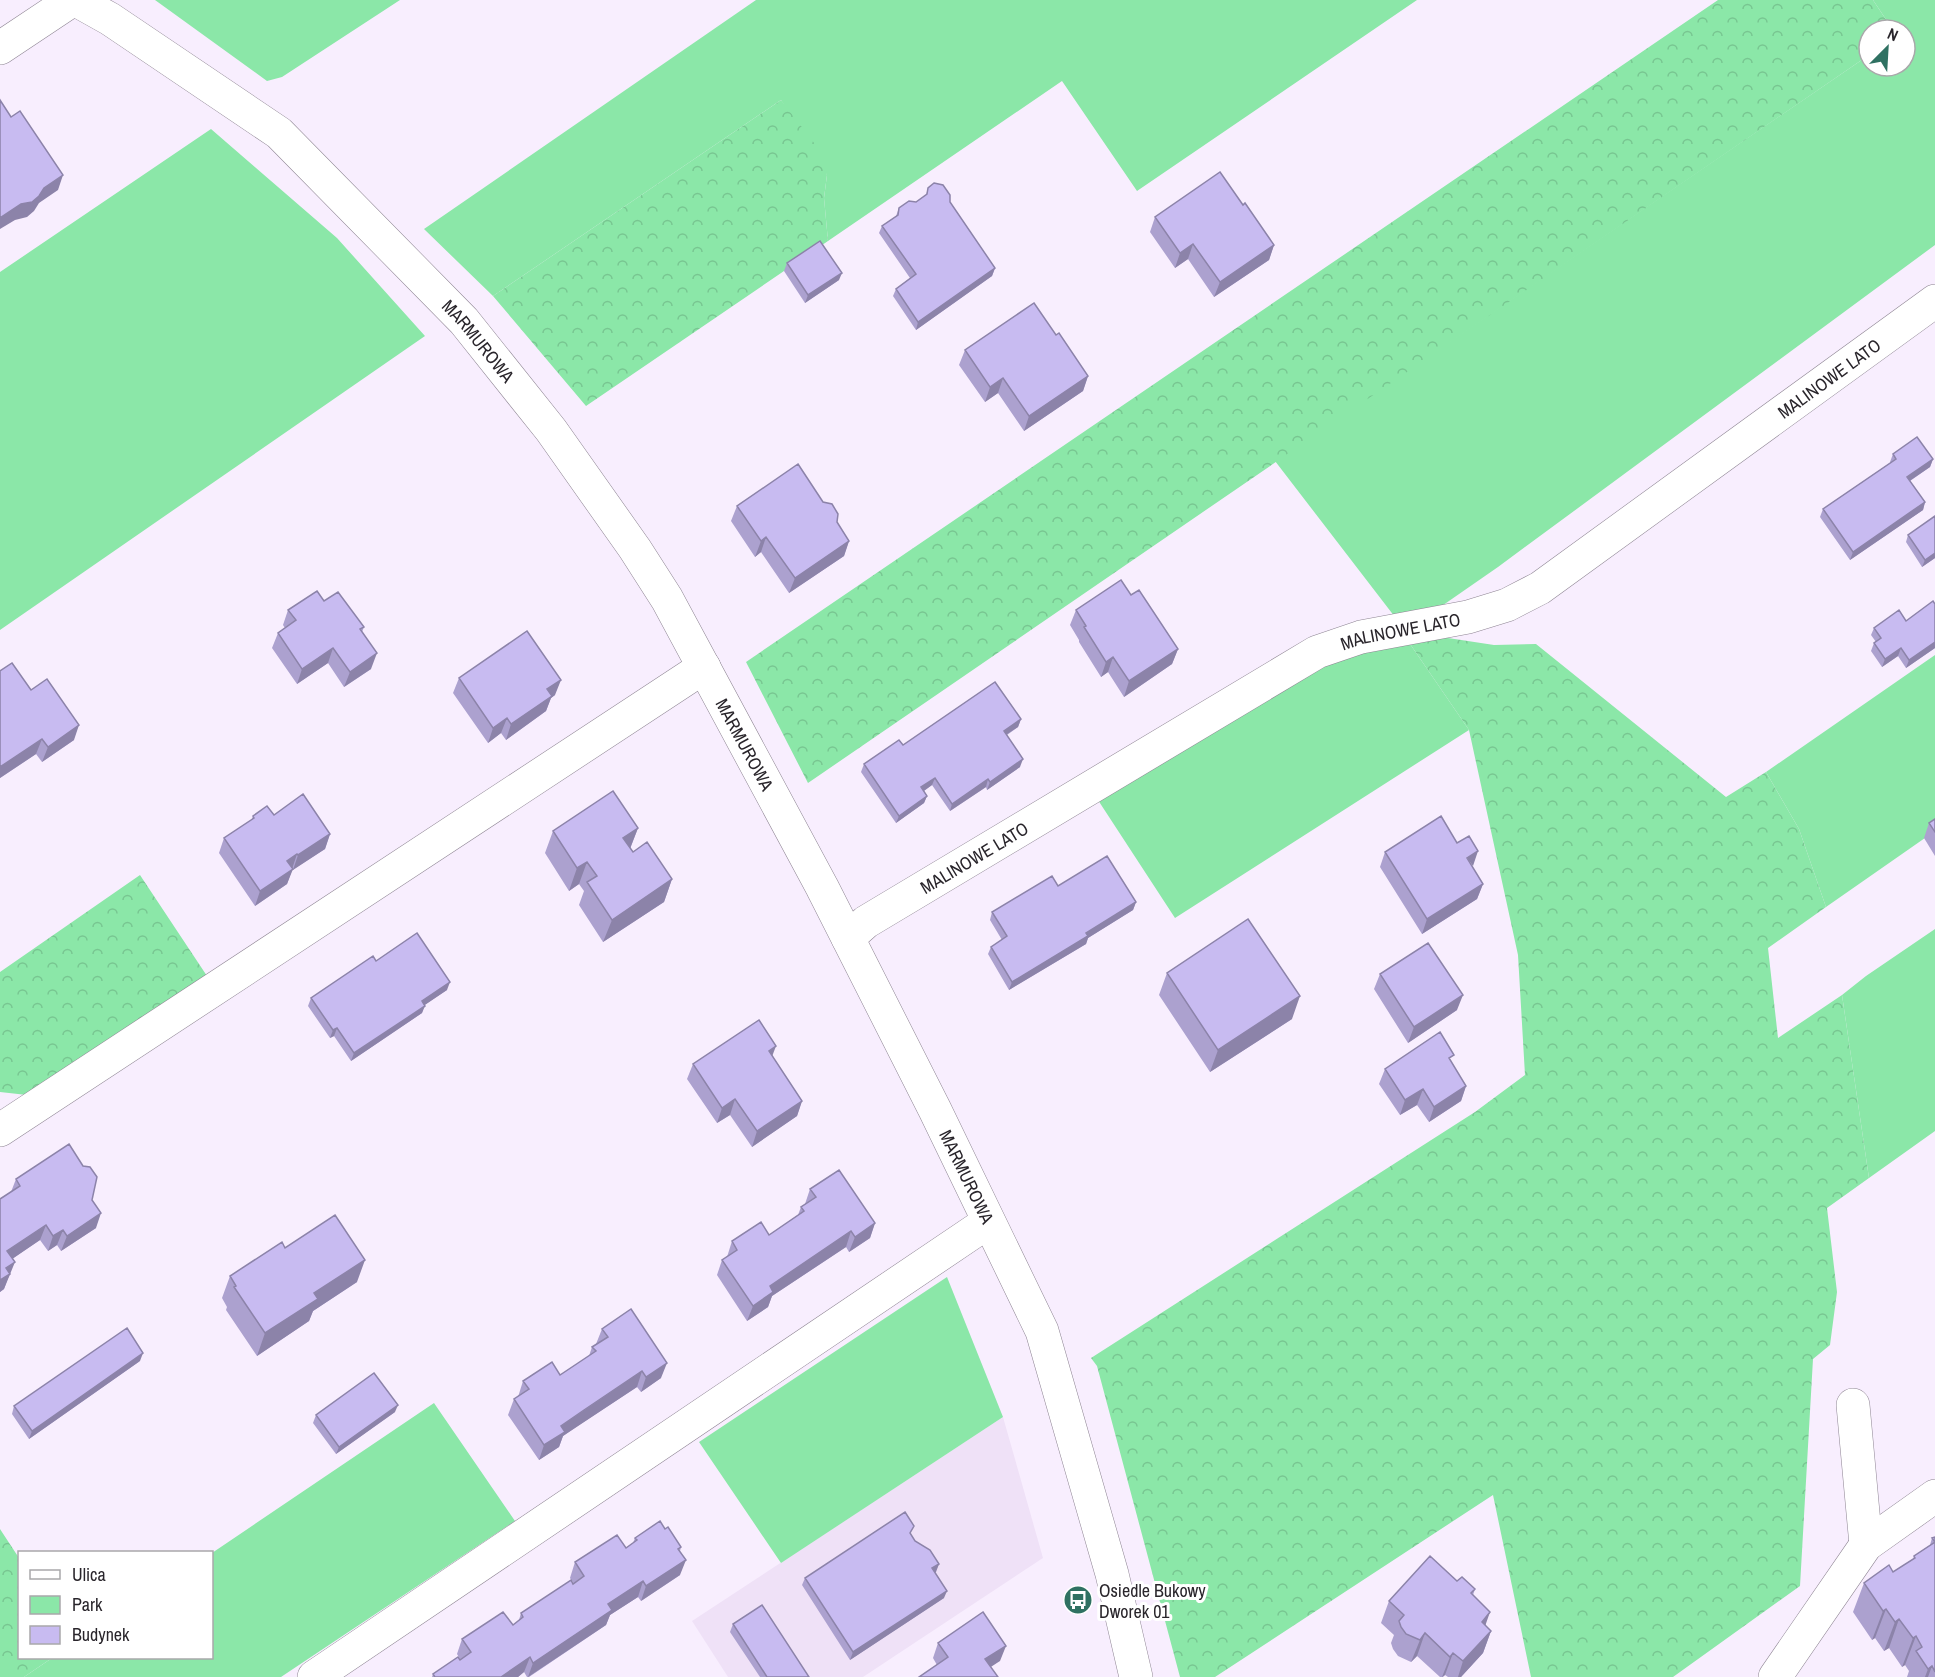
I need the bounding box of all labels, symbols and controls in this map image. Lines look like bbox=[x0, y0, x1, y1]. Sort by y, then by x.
north arrow bbox=[1857, 18, 1917, 78]
text: N bbox=[1884, 22, 1902, 46]
street label: MARMUROWA bbox=[437, 294, 521, 388]
street label: MALINOWE LATO bbox=[1772, 332, 1885, 424]
street label: MALINOWE LATO bbox=[1337, 606, 1462, 656]
street label: MARMUROWA bbox=[710, 694, 780, 795]
street label: MALINOWE LATO bbox=[915, 815, 1033, 899]
street label: MARMUROWA bbox=[934, 1126, 1001, 1228]
legend bbox=[18, 1551, 213, 1659]
text: Ulica bbox=[72, 1562, 106, 1587]
place label: Osiedle Bukowy Dworek 01 bbox=[1099, 1578, 1206, 1624]
bus stop icon: Osiedle Bukowy Dworek 01 bbox=[1062, 1584, 1094, 1616]
text: Park bbox=[72, 1592, 103, 1617]
text: Budynek bbox=[72, 1622, 130, 1647]

